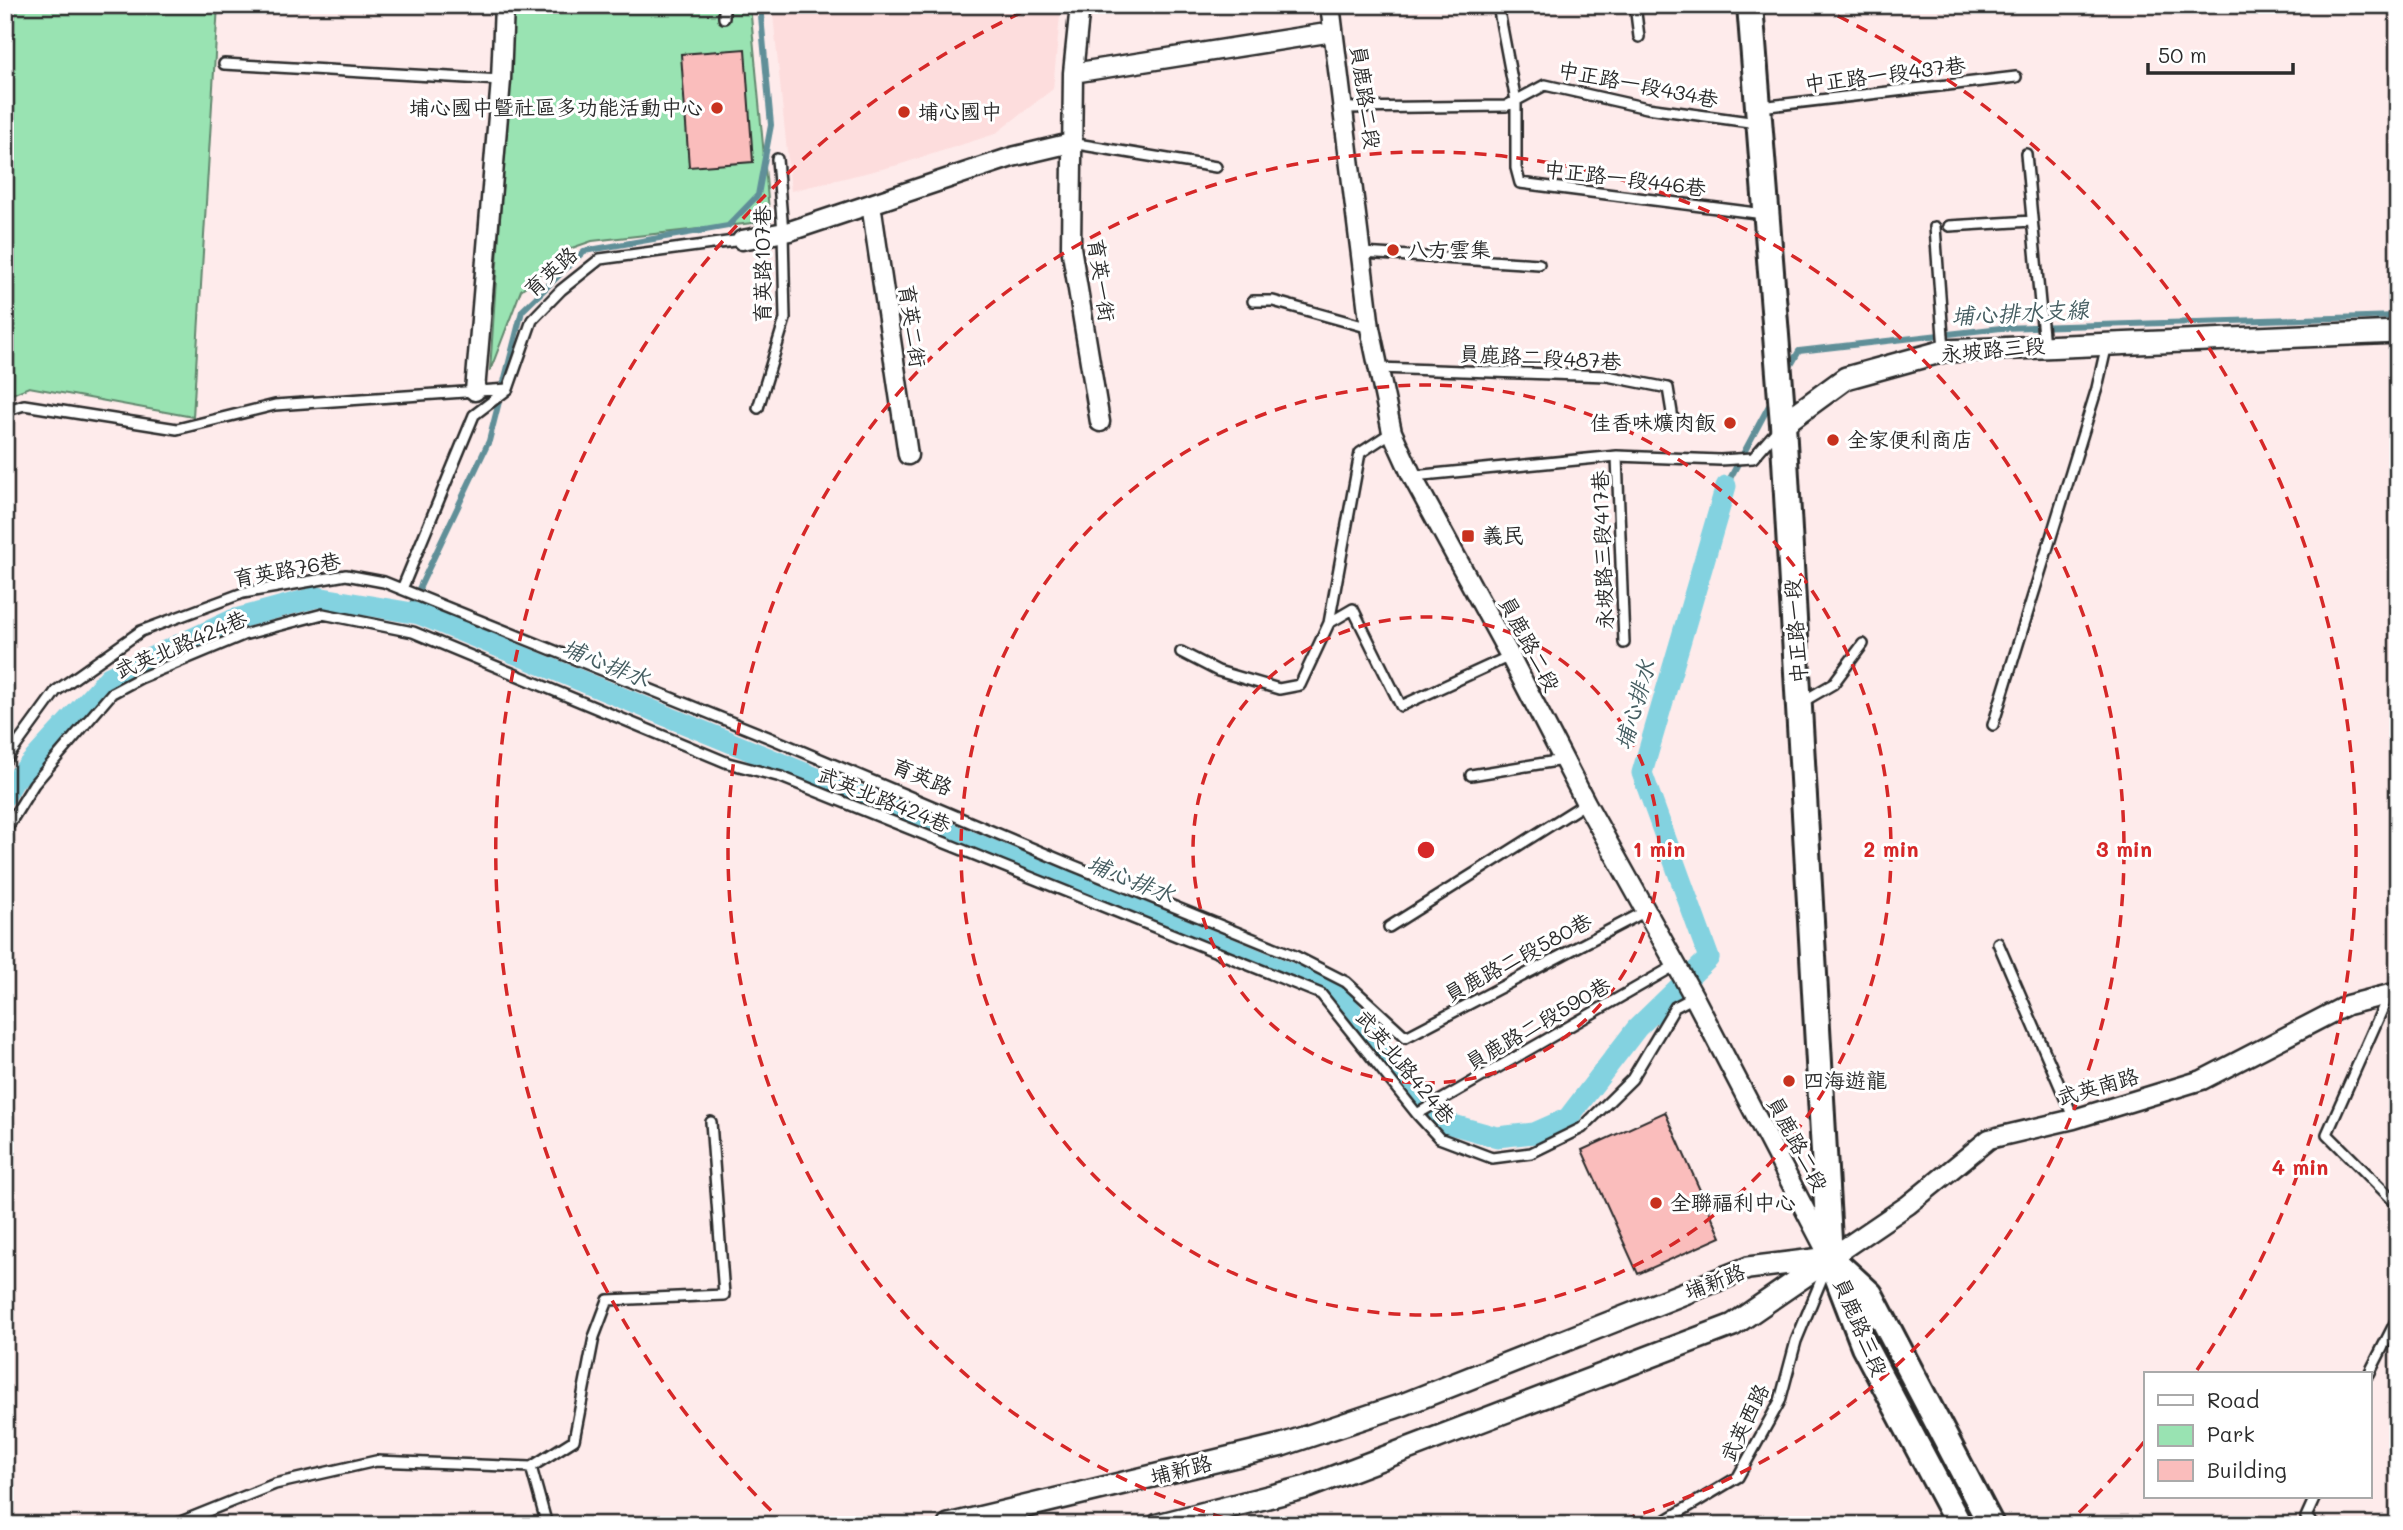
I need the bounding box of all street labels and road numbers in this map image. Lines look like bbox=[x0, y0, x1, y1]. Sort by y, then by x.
street label: 員鹿路二段 bbox=[1346, 43, 1387, 151]
street label: 中正路一段437巷 bbox=[1803, 50, 1967, 97]
street label: 中正路一段434巷 bbox=[1556, 55, 1721, 112]
street label: 中正路一段446巷 bbox=[1542, 154, 1708, 201]
street label: 育英路107巷 bbox=[748, 205, 775, 323]
street label: 育英一街 bbox=[1083, 236, 1122, 323]
street label: 育英路 bbox=[518, 240, 582, 302]
street label: 育英二街 bbox=[894, 282, 933, 369]
street label: 永坡路三段 bbox=[1939, 330, 2046, 367]
street label: 員鹿路二段487巷 bbox=[1458, 339, 1622, 374]
street label: 永坡路三段417巷 bbox=[1585, 470, 1618, 630]
street label: 育英路76巷 bbox=[231, 546, 342, 591]
street label: 中正路一段 bbox=[1777, 578, 1812, 684]
street label: 員鹿路二段 bbox=[1494, 591, 1567, 696]
street label: 武英北路424巷 bbox=[110, 604, 251, 684]
street label: 育英路 bbox=[888, 751, 957, 800]
street label: 武英北路424巷 bbox=[814, 760, 955, 838]
street label: 員鹿路二段580巷 bbox=[1439, 906, 1596, 1007]
street label: 員鹿路二段590巷 bbox=[1460, 970, 1615, 1075]
street label: 武英北路424巷 bbox=[1350, 1003, 1462, 1129]
street label: 武英南路 bbox=[2053, 1061, 2142, 1110]
street label: 員鹿路二段 bbox=[1762, 1091, 1835, 1196]
street label: 埔新路 bbox=[1680, 1257, 1749, 1304]
street label: 員鹿路三段 bbox=[1828, 1273, 1894, 1380]
street label: 武英西路 bbox=[1713, 1379, 1774, 1466]
street label: 埔新路 bbox=[1147, 1448, 1214, 1489]

